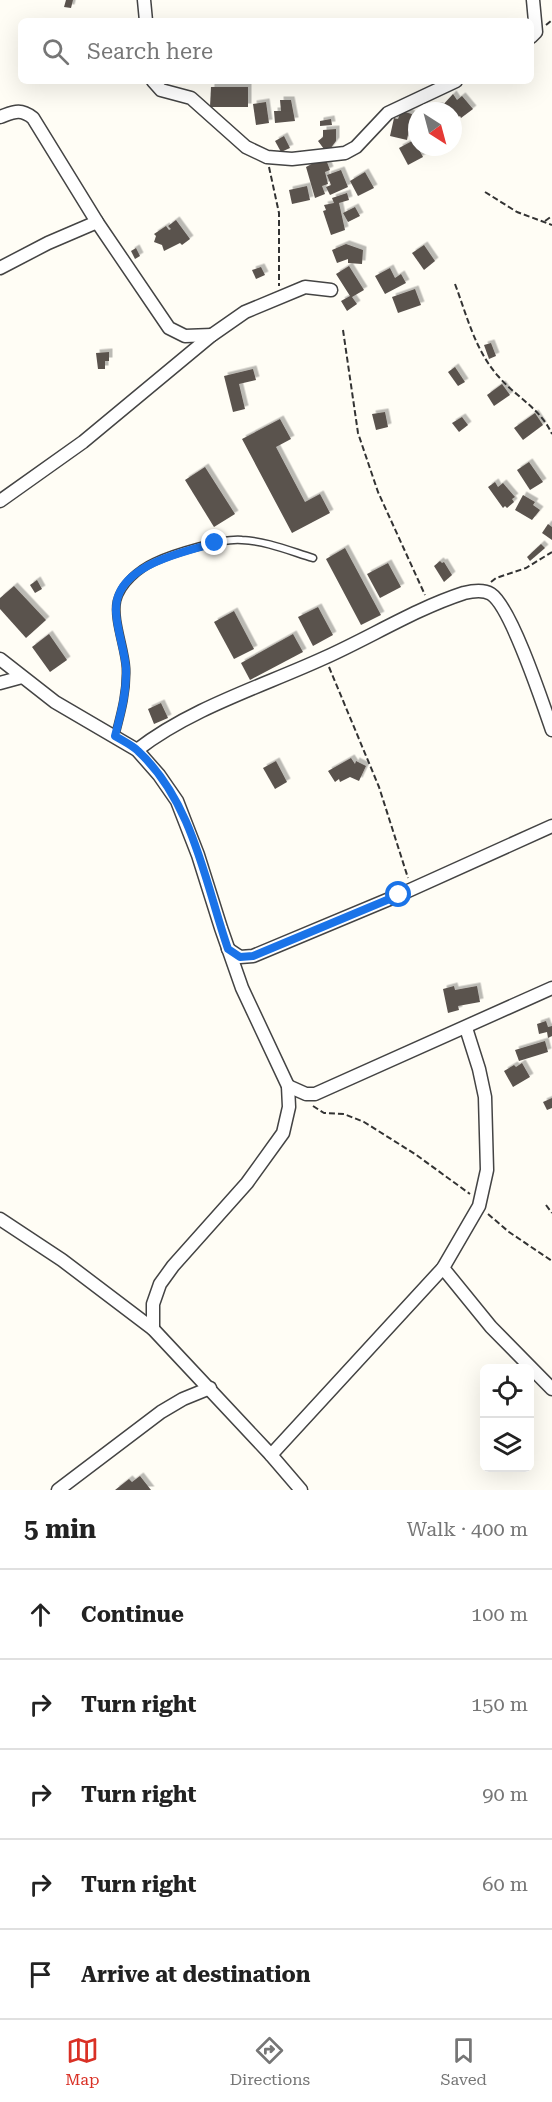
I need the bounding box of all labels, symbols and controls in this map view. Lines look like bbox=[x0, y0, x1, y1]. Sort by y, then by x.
search box bbox=[18, 18, 534, 84]
icon: search bbox=[39, 35, 72, 68]
text: Search here bbox=[87, 39, 213, 64]
north arrow bbox=[408, 102, 462, 156]
route end bbox=[201, 529, 227, 555]
route start bbox=[385, 881, 411, 907]
map controls bbox=[480, 1364, 534, 1472]
button: locate bbox=[480, 1364, 534, 1418]
button: layers bbox=[480, 1418, 534, 1472]
text: 5 min bbox=[24, 1514, 96, 1544]
text: Walk · 400 m bbox=[407, 1517, 528, 1541]
icon: ahead bbox=[24, 1598, 57, 1631]
text: Continue bbox=[81, 1602, 184, 1627]
text: 100 m bbox=[471, 1602, 528, 1626]
icon: right bbox=[24, 1688, 57, 1721]
text: Turn right bbox=[81, 1692, 196, 1717]
text: 150 m bbox=[471, 1692, 528, 1716]
icon: right bbox=[24, 1778, 57, 1811]
text: Turn right bbox=[81, 1782, 196, 1807]
text: 90 m bbox=[482, 1782, 528, 1806]
icon: right bbox=[24, 1868, 57, 1901]
text: Turn right bbox=[81, 1872, 196, 1897]
text: 60 m bbox=[482, 1872, 528, 1896]
icon: arrive bbox=[24, 1958, 57, 1991]
text: Arrive at destination bbox=[81, 1962, 310, 1987]
tab: Map bbox=[65, 2034, 99, 2089]
tab: Directions bbox=[230, 2034, 310, 2089]
tab: Saved bbox=[440, 2034, 487, 2089]

